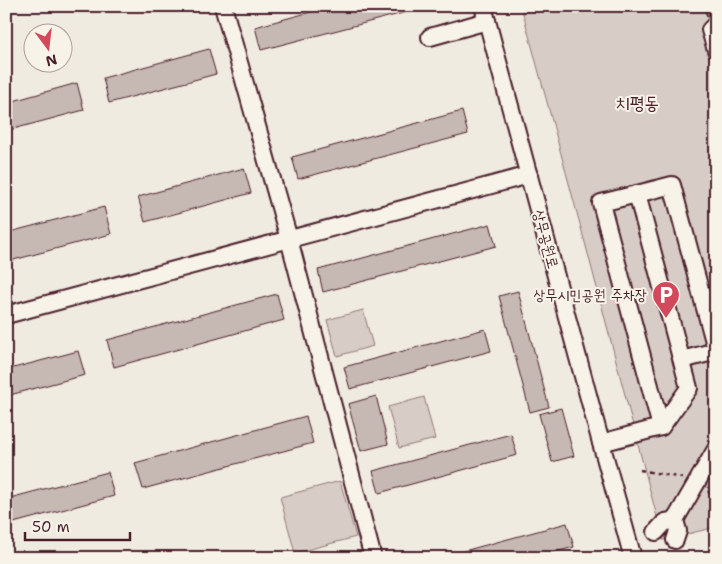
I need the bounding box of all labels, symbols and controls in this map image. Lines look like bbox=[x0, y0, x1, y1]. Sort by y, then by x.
north arrow bbox=[22, 22, 72, 72]
text: N bbox=[44, 50, 59, 71]
district label: 치평동 bbox=[615, 91, 659, 115]
street label: 상무공원로 bbox=[529, 207, 563, 271]
parking icon: 상무시민공원 주차장 bbox=[651, 280, 681, 319]
place label: 상무시민공원 주차장 bbox=[533, 285, 647, 305]
scale bar bbox=[25, 509, 130, 541]
text: 50 m bbox=[32, 517, 70, 537]

